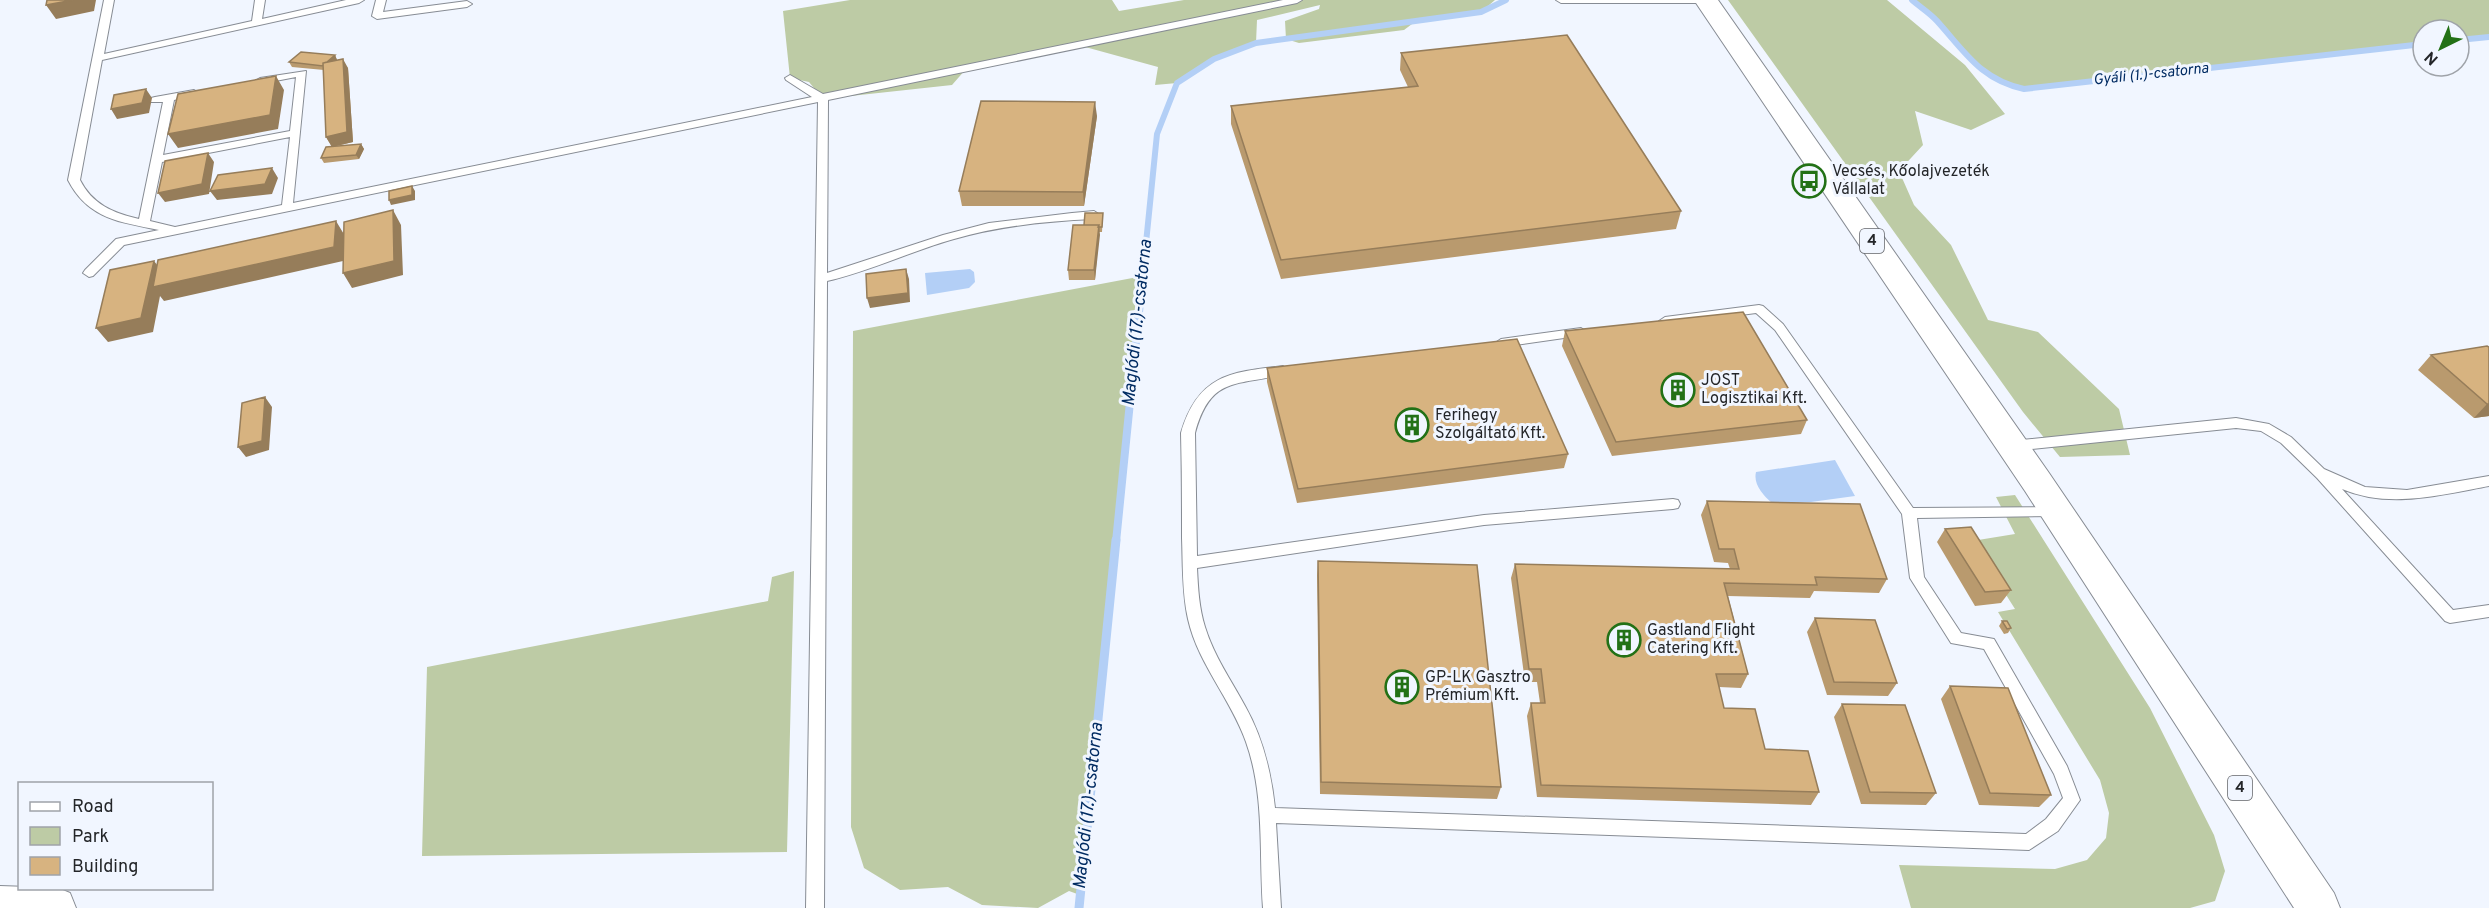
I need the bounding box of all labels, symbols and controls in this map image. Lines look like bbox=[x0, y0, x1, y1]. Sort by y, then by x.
north arrow bbox=[2411, 18, 2471, 78]
text: N bbox=[2421, 46, 2443, 69]
water label: Gyáli (1.)-csatorna bbox=[2092, 59, 2210, 91]
place label: Vecsés, Kőolajvezeték Vállalat bbox=[1832, 162, 1990, 200]
bus stop icon: Vecsés, Kőolajvezeték Vállalat bbox=[1791, 163, 1827, 199]
road number: 4 bbox=[1860, 229, 1884, 253]
water label: Maglódi (17.)-csatorna bbox=[1118, 238, 1158, 407]
place label: JOST Logisztikai Kft. bbox=[1701, 371, 1807, 409]
building icon: JOST Logisztikai Kft. bbox=[1660, 372, 1696, 408]
place label: Ferihegy Szolgáltató Kft. bbox=[1435, 406, 1545, 444]
building icon: Ferihegy Szolgáltató Kft. bbox=[1394, 407, 1430, 443]
place label: Gastland Flight Catering Kft. bbox=[1647, 621, 1755, 659]
building icon: Gastland Flight Catering Kft. bbox=[1606, 622, 1642, 658]
place label: GP-LK Gasztro Prémium Kft. bbox=[1425, 668, 1531, 706]
building icon: GP-LK Gasztro Prémium Kft. bbox=[1384, 669, 1420, 705]
water label: Maglódi (17.)-csatorna bbox=[1069, 721, 1109, 890]
road number: 4 bbox=[2228, 776, 2252, 800]
legend bbox=[18, 782, 213, 890]
text: Road bbox=[72, 796, 114, 819]
text: Park bbox=[72, 826, 109, 849]
text: Building bbox=[72, 856, 138, 879]

